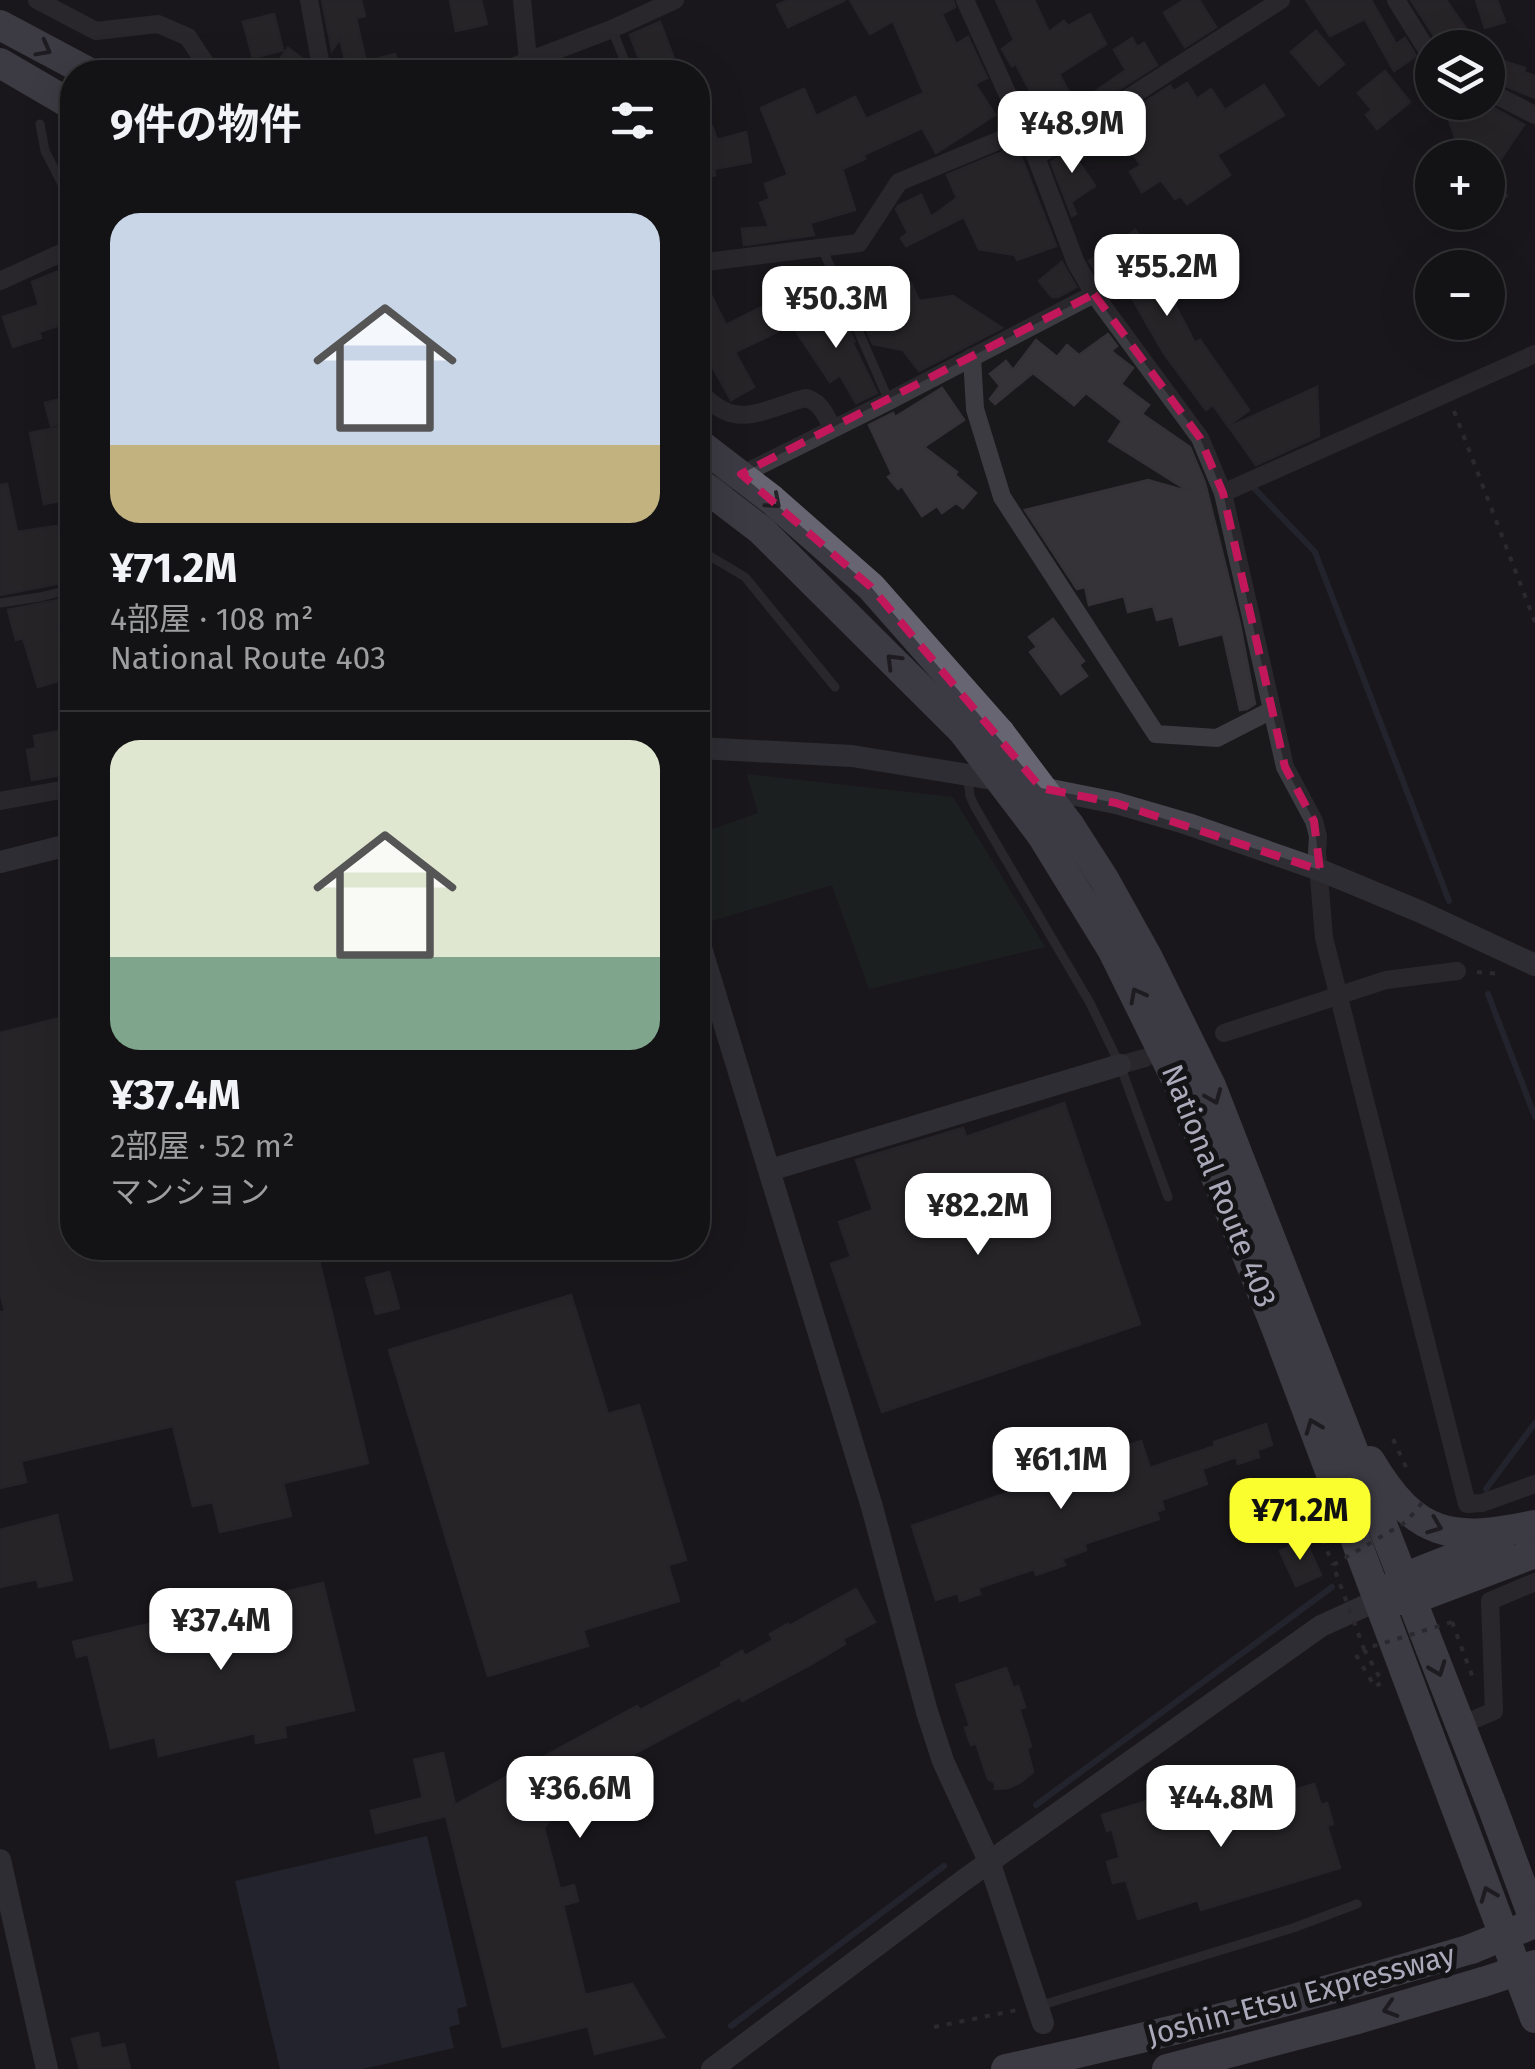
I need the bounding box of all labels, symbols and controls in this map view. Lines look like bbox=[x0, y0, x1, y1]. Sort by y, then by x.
map controls bbox=[1415, 30, 1505, 340]
button: layers bbox=[1415, 30, 1505, 120]
one-way arrow bbox=[33, 36, 51, 56]
pin: ¥48.9M bbox=[991, 91, 1153, 176]
icon: filters bbox=[605, 93, 660, 148]
text: 9件の物件 bbox=[110, 100, 302, 150]
text: ¥48.9M bbox=[1020, 104, 1124, 142]
button: + bbox=[1415, 140, 1505, 230]
pin: ¥55.2M bbox=[1086, 234, 1248, 319]
text: ¥55.2M bbox=[1116, 247, 1218, 285]
button: − bbox=[1415, 250, 1505, 340]
pin: ¥50.3M bbox=[755, 266, 917, 351]
icon: home bbox=[295, 278, 475, 458]
text: ¥50.3M bbox=[784, 279, 888, 317]
one-way arrow bbox=[763, 491, 781, 509]
text: ¥71.2M bbox=[110, 543, 237, 593]
text: 4部屋 · 108 m² bbox=[110, 600, 314, 638]
text: National Route 403 bbox=[110, 639, 386, 677]
one-way arrow bbox=[887, 654, 905, 672]
icon: home bbox=[295, 805, 475, 985]
one-way arrow bbox=[1129, 988, 1149, 1006]
street label: National Route 403 bbox=[1154, 1059, 1284, 1313]
text: ¥37.4M bbox=[110, 1070, 240, 1120]
one-way arrow bbox=[1203, 1087, 1223, 1105]
text: 2部屋 · 52 m² bbox=[110, 1127, 295, 1165]
text: マンション bbox=[110, 1173, 270, 1211]
pin: ¥82.2M bbox=[897, 1173, 1059, 1258]
text: ¥82.2M bbox=[927, 1186, 1029, 1224]
one-way arrow bbox=[1304, 1418, 1324, 1435]
pin: ¥61.1M bbox=[980, 1427, 1142, 1512]
text: ¥61.1M bbox=[1015, 1440, 1107, 1478]
pin: ¥71.2M bbox=[1219, 1478, 1381, 1563]
text: ¥71.2M bbox=[1252, 1491, 1348, 1529]
one-way arrow bbox=[1425, 1514, 1442, 1535]
pin: ¥37.4M bbox=[140, 1588, 302, 1673]
text: ¥37.4M bbox=[171, 1601, 271, 1639]
one-way arrow bbox=[1427, 1659, 1447, 1677]
pin: ¥36.6M bbox=[499, 1756, 661, 1841]
pin: ¥44.8M bbox=[1140, 1765, 1302, 1850]
text: ¥36.6M bbox=[529, 1769, 631, 1807]
text: ¥44.8M bbox=[1168, 1778, 1274, 1816]
one-way arrow bbox=[1480, 1886, 1500, 1903]
street label: Joshin-Etsu Expressway bbox=[1143, 1937, 1459, 2053]
one-way arrow bbox=[1382, 1997, 1399, 2018]

